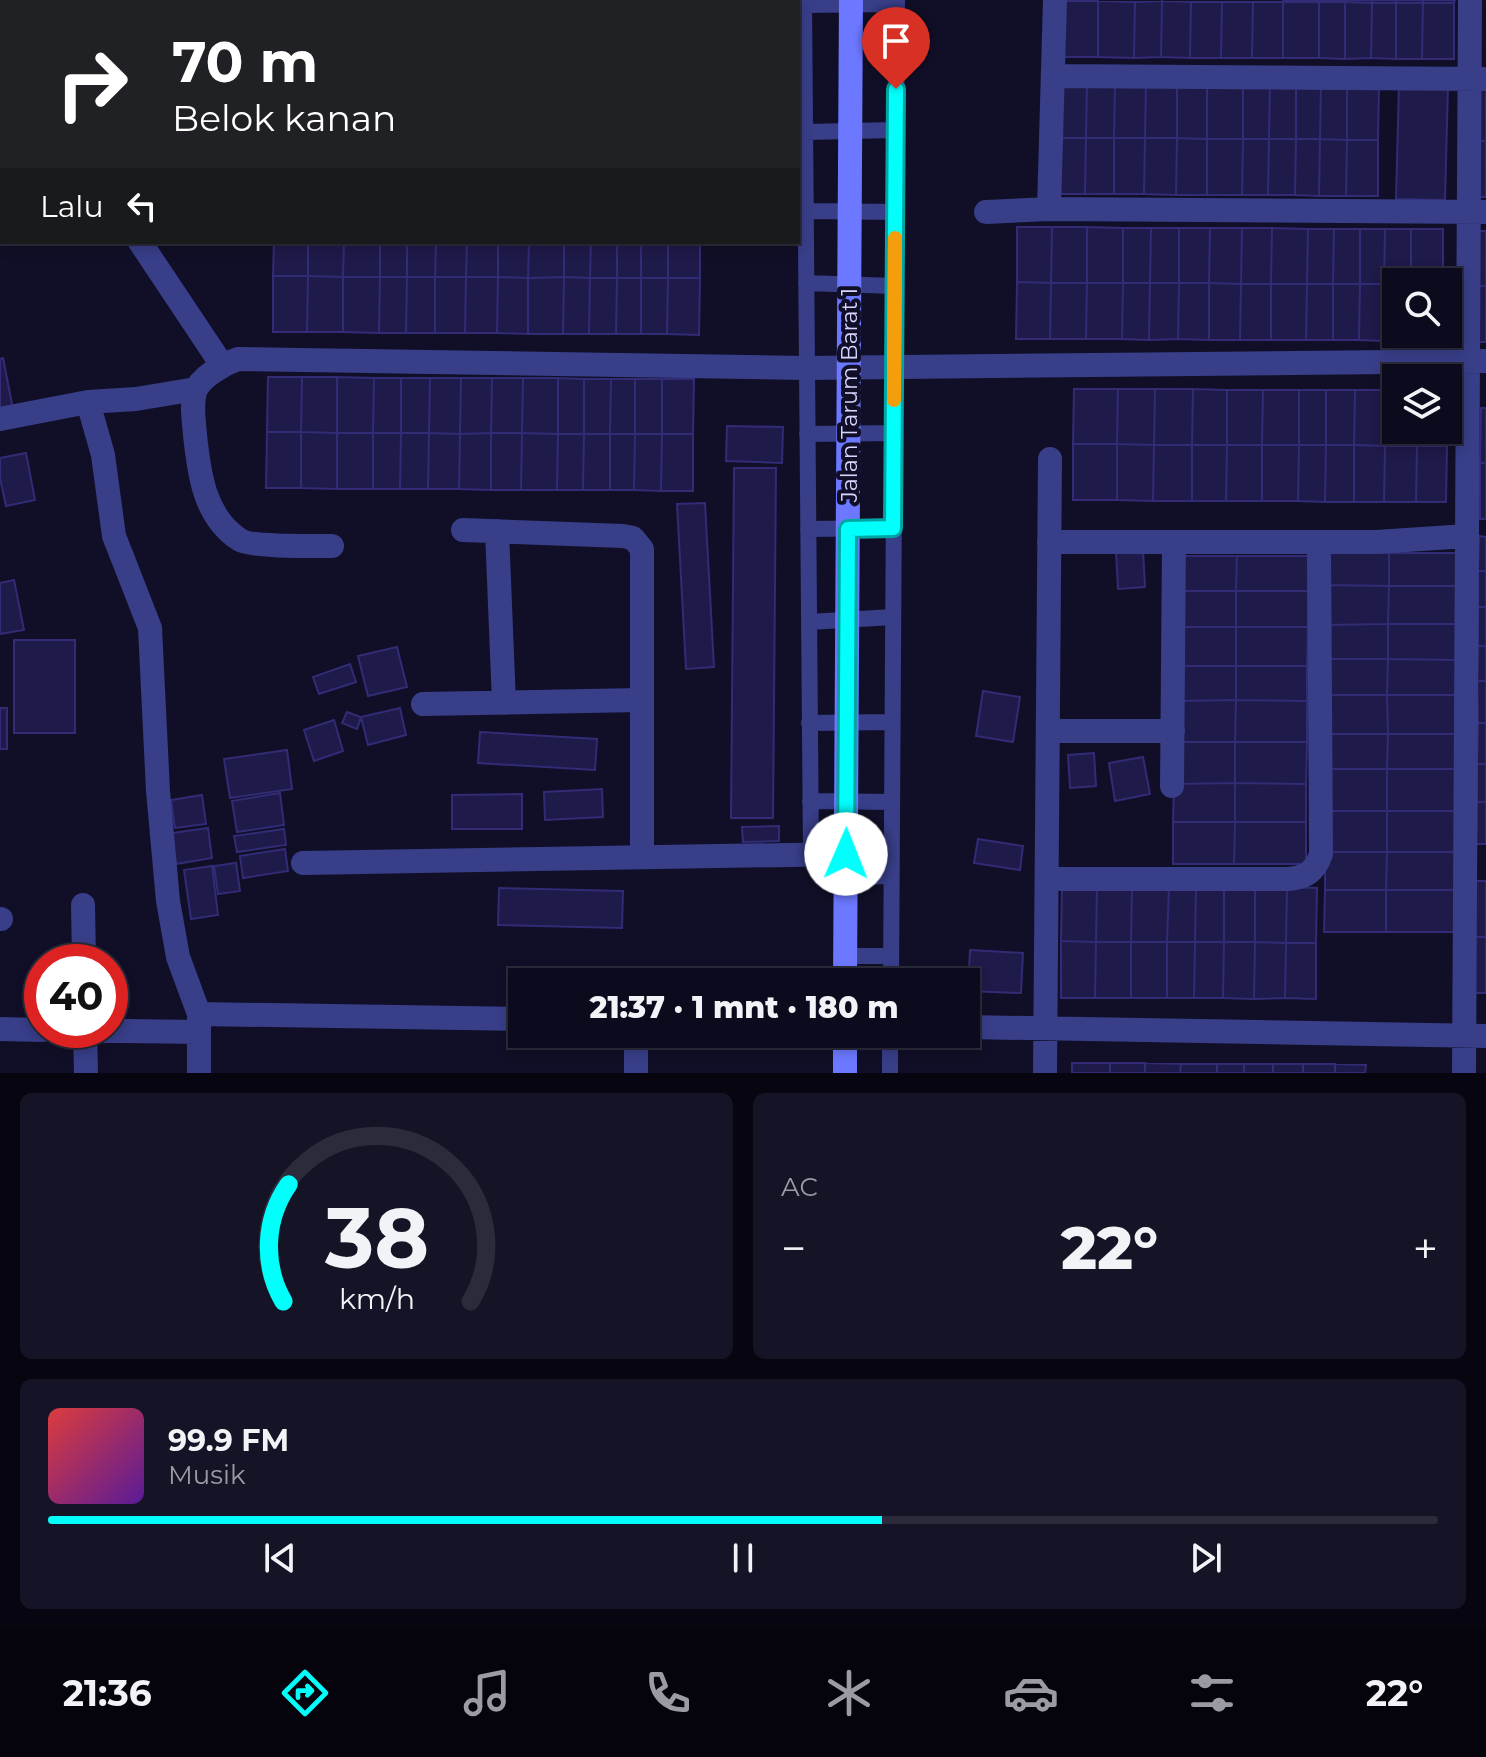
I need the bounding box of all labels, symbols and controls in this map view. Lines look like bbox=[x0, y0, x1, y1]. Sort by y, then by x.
pin bbox=[862, 7, 930, 89]
icon: arrive bbox=[874, 19, 918, 63]
text: 70 m bbox=[172, 28, 318, 96]
icon: right bbox=[40, 32, 144, 136]
text: Belok kanan bbox=[172, 96, 396, 140]
icon: left bbox=[120, 184, 164, 228]
text: Lalu bbox=[40, 188, 104, 225]
map controls bbox=[1382, 268, 1462, 444]
button: search bbox=[1382, 268, 1462, 348]
street label: Jalan Tarum Barat 1 bbox=[836, 288, 863, 503]
button: layers bbox=[1382, 364, 1462, 444]
position arrow bbox=[804, 812, 888, 896]
speed limit sign: 40 bbox=[24, 944, 128, 1048]
text: 21:37 · 1 mnt · 180 m bbox=[589, 989, 899, 1026]
text: AC bbox=[781, 1171, 818, 1203]
text: 38 bbox=[323, 1187, 429, 1289]
text: 22° bbox=[1061, 1211, 1158, 1284]
text: − bbox=[781, 1221, 806, 1275]
text: + bbox=[1413, 1221, 1438, 1275]
text: km/h bbox=[338, 1281, 415, 1316]
text: 99.9 FM bbox=[168, 1422, 289, 1459]
text: Musik bbox=[168, 1459, 246, 1491]
icon: previous bbox=[258, 1536, 302, 1580]
icon: pause bbox=[721, 1536, 765, 1580]
icon: next bbox=[1184, 1536, 1228, 1580]
icon: directions bbox=[277, 1665, 333, 1721]
icon: music bbox=[459, 1665, 515, 1721]
icon: phone bbox=[640, 1665, 696, 1721]
icon: climate bbox=[821, 1665, 877, 1721]
icon: car bbox=[1003, 1665, 1059, 1721]
icon: filters bbox=[1184, 1665, 1240, 1721]
text: 21:36 bbox=[63, 1671, 152, 1715]
text: 22° bbox=[1366, 1671, 1423, 1715]

